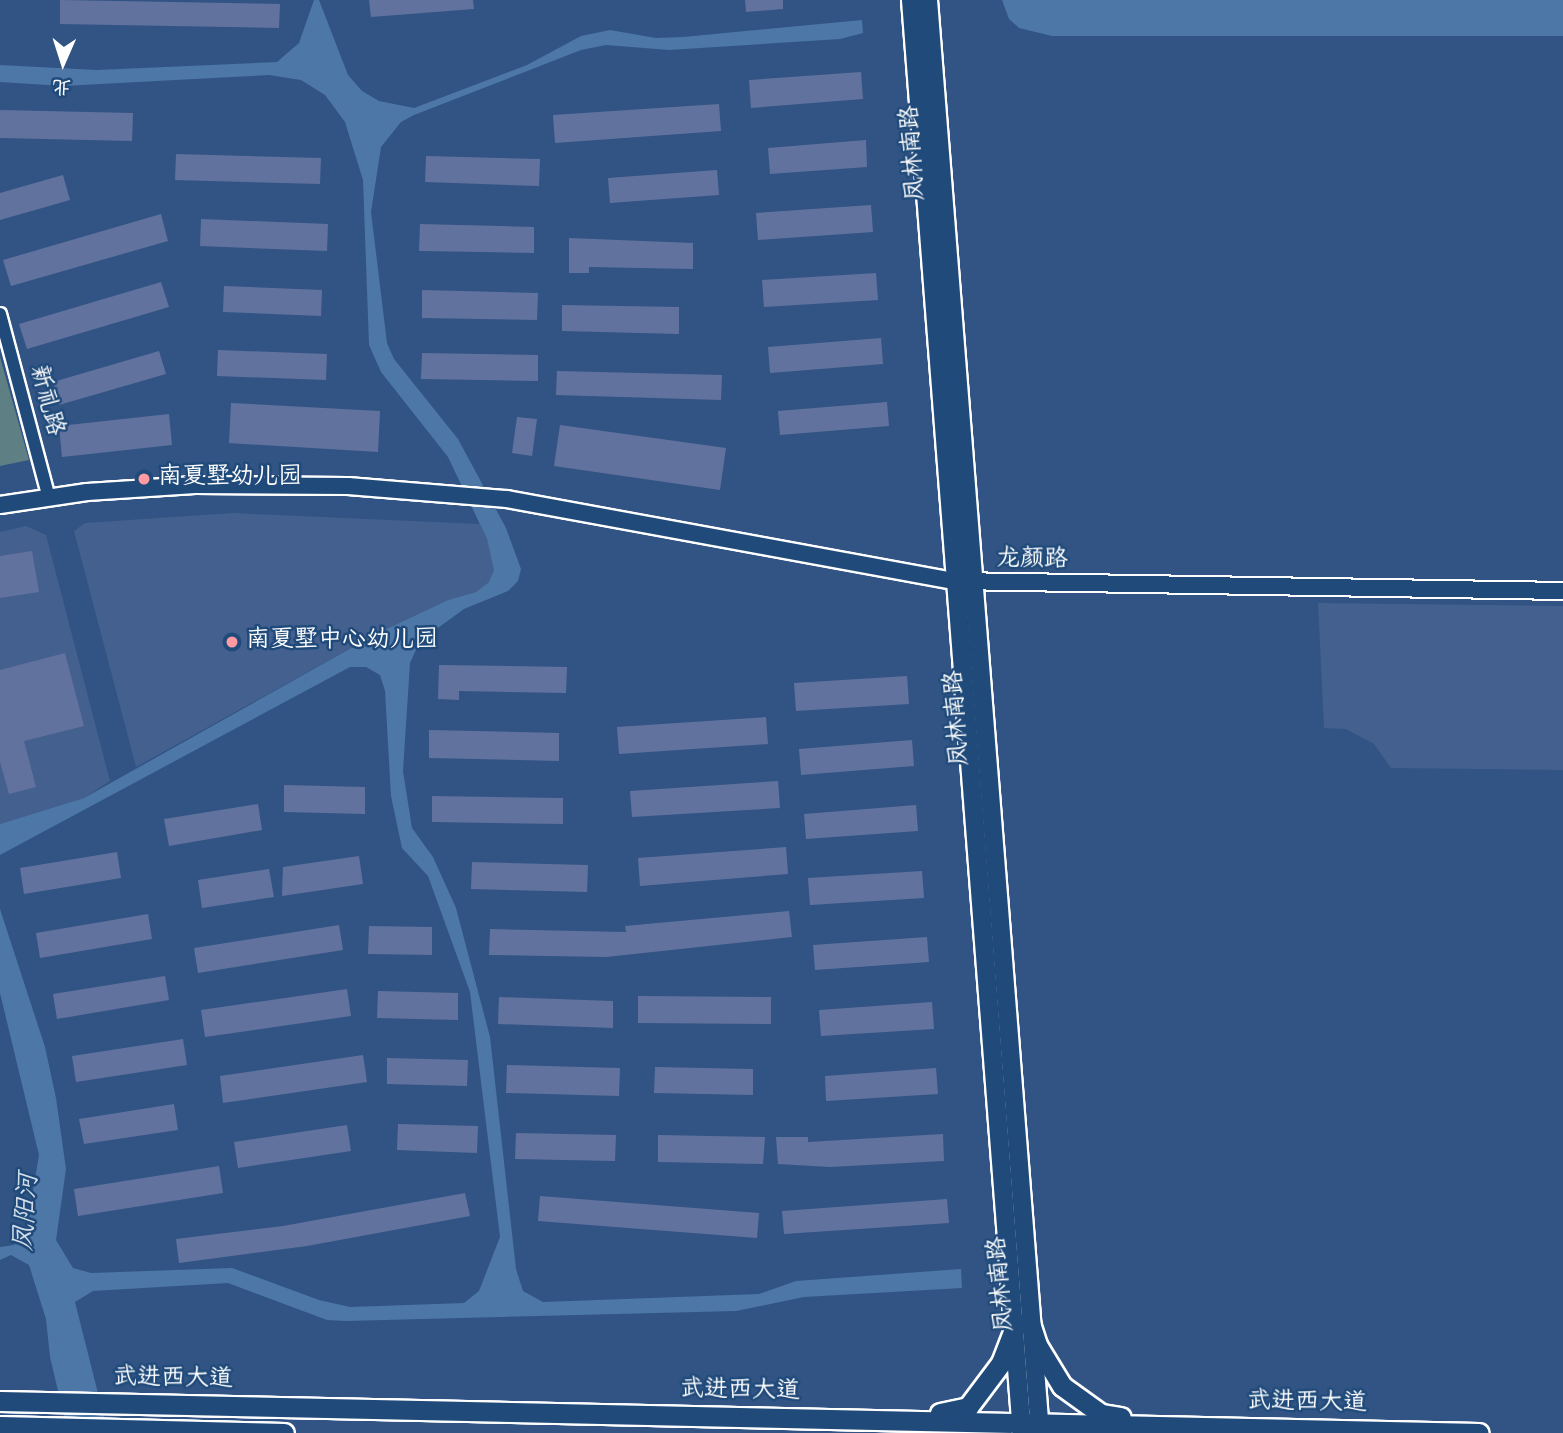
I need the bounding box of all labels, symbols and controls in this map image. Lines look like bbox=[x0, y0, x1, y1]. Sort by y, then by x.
north arrow bbox=[28, 28, 98, 98]
text: 北 bbox=[52, 70, 72, 98]
street label: 凤林南路 bbox=[897, 104, 933, 202]
street label: 新礼路 bbox=[22, 362, 68, 440]
place label: 南夏墅幼儿园 bbox=[158, 465, 302, 493]
marker: 南夏墅幼儿园 bbox=[136, 471, 152, 487]
street label: 龙颜路 bbox=[996, 546, 1068, 576]
place label: 南夏墅中心幼儿园 bbox=[246, 628, 438, 656]
marker: 南夏墅中心幼儿园 bbox=[224, 634, 240, 650]
street label: 凤林南路 bbox=[941, 669, 977, 767]
water label: 凤阳河 bbox=[10, 1172, 46, 1252]
street label: 凤林南路 bbox=[984, 1235, 1022, 1333]
street label: 武进西大道 bbox=[113, 1365, 233, 1395]
street label: 武进西大道 bbox=[680, 1377, 800, 1407]
street label: 武进西大道 bbox=[1247, 1389, 1367, 1419]

